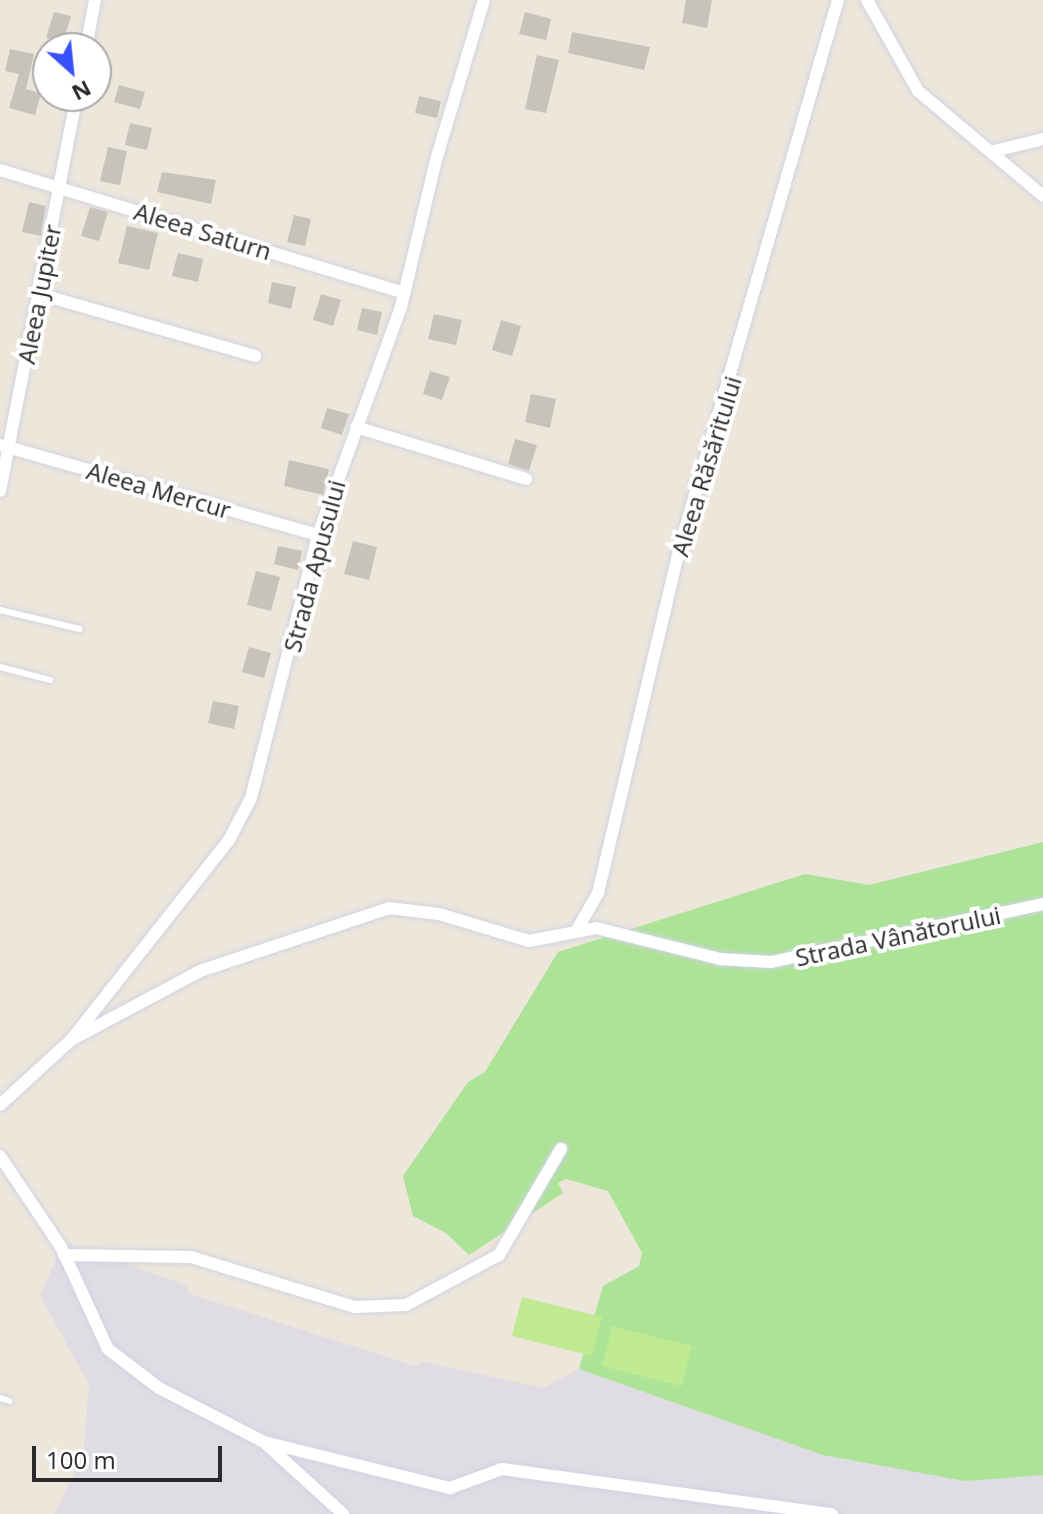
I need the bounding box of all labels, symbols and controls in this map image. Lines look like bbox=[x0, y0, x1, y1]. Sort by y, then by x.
north arrow bbox=[32, 32, 112, 112]
text: N bbox=[67, 74, 97, 109]
street label: Aleea Saturn bbox=[131, 196, 275, 266]
street label: Aleea Jupiter bbox=[11, 222, 67, 366]
street label: Aleea Răsăritului bbox=[665, 373, 747, 559]
street label: Aleea Mercur bbox=[84, 456, 234, 524]
street label: Strada Apusului bbox=[277, 477, 351, 655]
street label: Strada Vânătorului bbox=[793, 900, 1003, 972]
scale bar bbox=[36, 1430, 226, 1480]
text: 100 m bbox=[46, 1443, 116, 1476]

